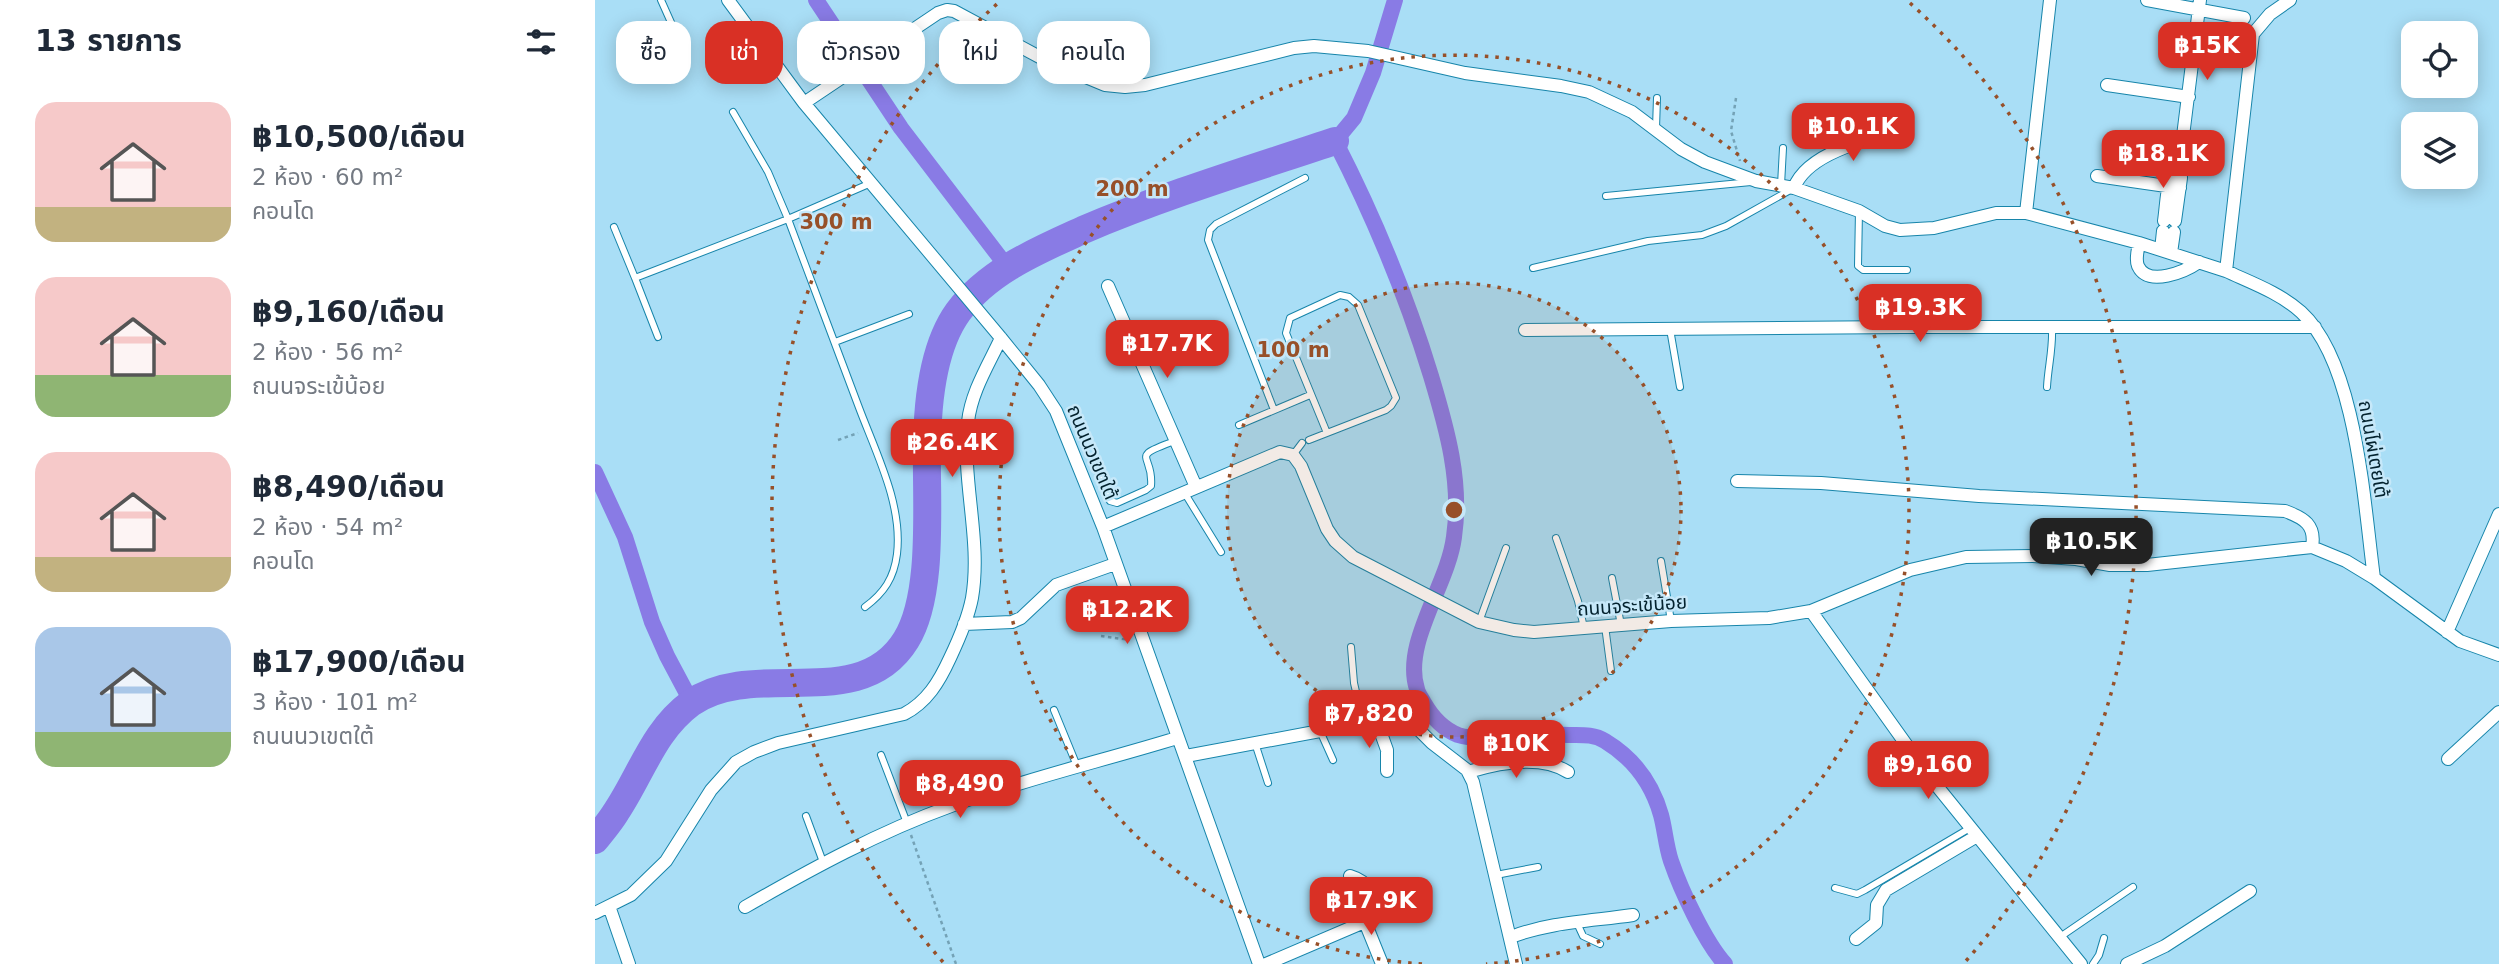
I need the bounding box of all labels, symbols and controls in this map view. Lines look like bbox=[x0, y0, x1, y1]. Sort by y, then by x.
chip: ซื้อ bbox=[616, 21, 691, 84]
chip: เช่า bbox=[705, 21, 783, 84]
chip: ตัวกรอง bbox=[797, 21, 925, 84]
chip: ใหม่ bbox=[939, 21, 1023, 84]
chip: คอนโด bbox=[1037, 21, 1150, 84]
map controls bbox=[2401, 21, 2478, 189]
button: locate bbox=[2401, 21, 2478, 98]
pin: ฿15K bbox=[2166, 22, 2248, 82]
text: 13 รายการ bbox=[35, 23, 182, 58]
icon: filters bbox=[522, 23, 560, 61]
text: ฿15K bbox=[2174, 32, 2240, 58]
pin: ฿10.1K bbox=[1796, 104, 1910, 163]
button: layers bbox=[2401, 112, 2478, 189]
text: ฿10.1K bbox=[1808, 113, 1898, 139]
text: ฿10,500/เดือน bbox=[252, 119, 466, 154]
icon: home bbox=[91, 130, 175, 214]
pin: ฿18.1K bbox=[2106, 130, 2220, 190]
text: ฿18.1K bbox=[2118, 140, 2208, 166]
text: 2 ห้อง · 60 m² bbox=[252, 164, 403, 190]
text: 200 m bbox=[1095, 177, 1169, 201]
text: คอนโด bbox=[252, 198, 314, 224]
text: 300 m bbox=[799, 210, 873, 234]
pin: ฿19.3K bbox=[1863, 284, 1977, 344]
text: ฿9,160/เดือน bbox=[252, 294, 445, 329]
text: ฿19.3K bbox=[1875, 294, 1965, 320]
icon: home bbox=[91, 305, 175, 389]
pin: ฿17.7K bbox=[1110, 320, 1224, 380]
text: ฿17.7K bbox=[1122, 330, 1212, 356]
text: 100 m bbox=[1256, 338, 1330, 362]
text: 2 ห้อง · 56 m² bbox=[252, 339, 403, 365]
text: ถนนจระเข้น้อย bbox=[252, 373, 385, 399]
street label: ถนนไผ่เตยใต้ bbox=[2355, 398, 2393, 500]
street label: ถนนนวเขตใต้ bbox=[1063, 401, 1123, 503]
pin: ฿26.4K bbox=[895, 420, 1009, 479]
text: ฿26.4K bbox=[907, 429, 997, 455]
text: ฿8,490/เดือน bbox=[252, 469, 445, 504]
icon: home bbox=[91, 480, 175, 564]
centre of rings bbox=[1442, 498, 1466, 522]
text: 2 ห้อง · 54 m² bbox=[252, 514, 403, 540]
pin: ฿10.5K bbox=[2034, 518, 2148, 578]
text: ฿10.5K bbox=[2046, 528, 2136, 554]
text: คอนโด bbox=[252, 548, 314, 574]
pin: ฿12.2K bbox=[1070, 586, 1184, 646]
street label: ถนนจระเข้น้อย bbox=[1576, 590, 1688, 620]
text: ฿12.2K bbox=[1082, 596, 1172, 622]
text: ฿17,900/เดือน bbox=[252, 644, 466, 679]
icon: home bbox=[91, 655, 175, 739]
text: 3 ห้อง · 101 m² bbox=[252, 689, 418, 715]
pin: ฿7,820 bbox=[1312, 690, 1426, 750]
text: ฿7,820 bbox=[1325, 700, 1413, 726]
pin: ฿10K bbox=[1475, 720, 1557, 780]
text: ถนนนวเขตใต้ bbox=[252, 723, 374, 749]
text: ฿10K bbox=[1483, 730, 1549, 756]
pin: ฿9,160 bbox=[1871, 742, 1985, 801]
text: ฿9,160 bbox=[1884, 751, 1972, 777]
pin: ฿8,490 bbox=[903, 760, 1017, 820]
text: ฿8,490 bbox=[916, 770, 1004, 796]
pin: ฿17.9K bbox=[1314, 878, 1428, 937]
text: ฿17.9K bbox=[1326, 887, 1416, 913]

